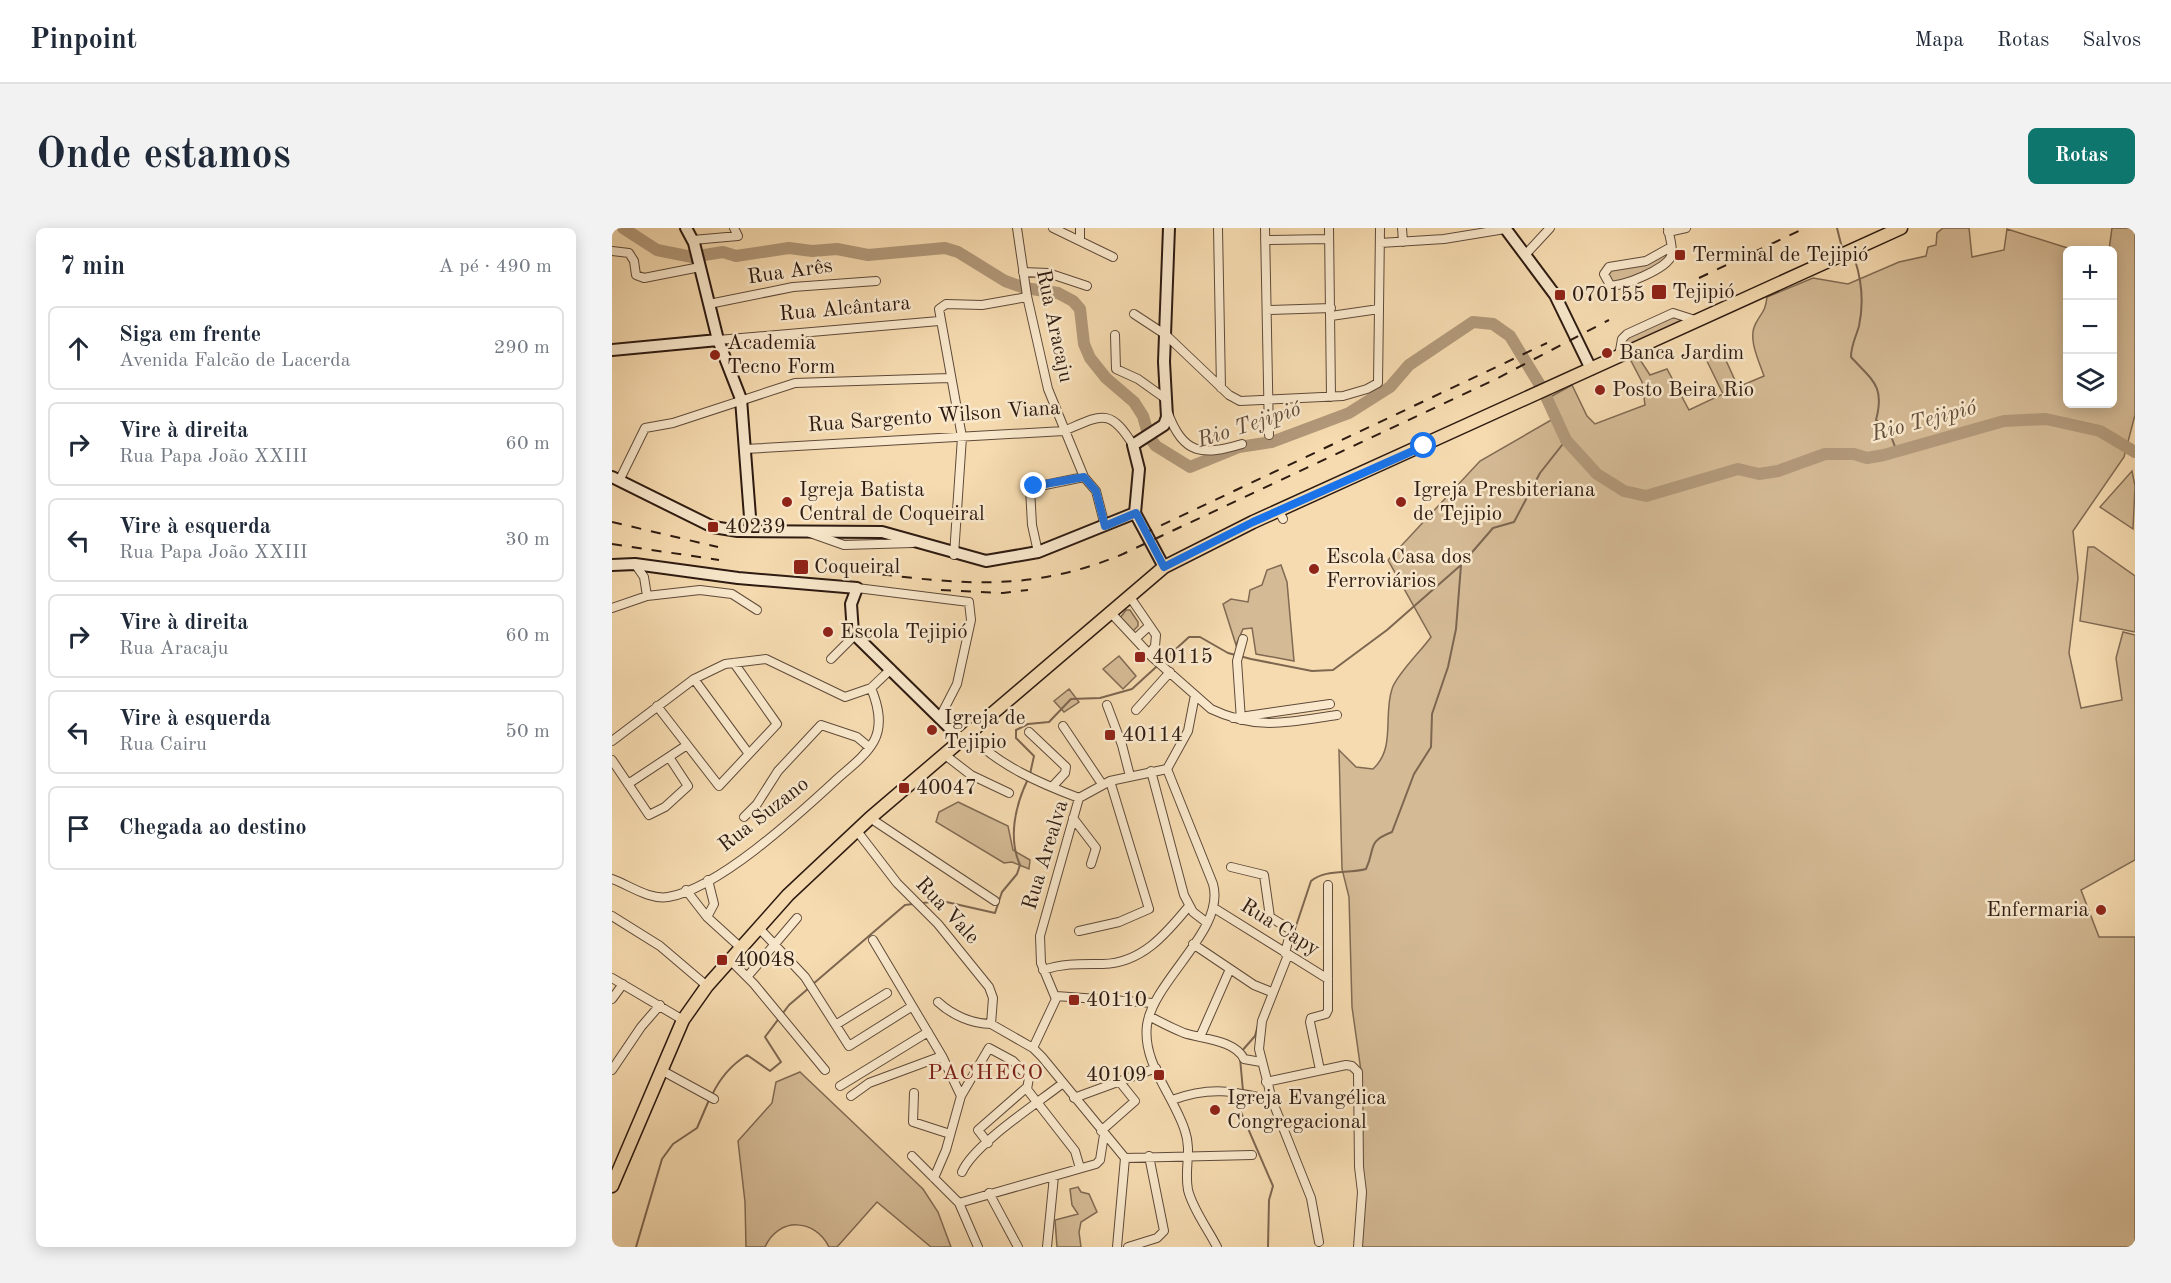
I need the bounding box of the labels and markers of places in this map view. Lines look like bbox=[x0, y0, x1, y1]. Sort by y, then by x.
place label: Terminal de Tejipió bbox=[1692, 245, 1869, 266]
marker: Terminal de Tejipió bbox=[1673, 248, 1687, 262]
place label: Tejipió bbox=[1672, 282, 1735, 303]
marker: Tejipió bbox=[1650, 283, 1668, 301]
place label: 070155 bbox=[1572, 285, 1645, 306]
marker: 070155 bbox=[1553, 288, 1567, 302]
place label: Academia Tecno Form bbox=[727, 333, 835, 378]
place label: Banca Jardim bbox=[1619, 343, 1744, 364]
marker: Banca Jardim bbox=[1600, 346, 1614, 360]
marker: Academia Tecno Form bbox=[708, 348, 722, 362]
place label: Posto Beira Rio bbox=[1612, 380, 1754, 401]
marker: Posto Beira Rio bbox=[1593, 383, 1607, 397]
place label: Igreja Batista Central de Coqueiral bbox=[799, 480, 985, 525]
place label: Igreja Presbiteriana de Tejipio bbox=[1413, 480, 1595, 525]
marker: Igreja Batista Central de Coqueiral bbox=[780, 495, 794, 509]
marker: Igreja Presbiteriana de Tejipio bbox=[1394, 495, 1408, 509]
place label: 40239 bbox=[725, 517, 786, 538]
marker: 40239 bbox=[706, 520, 720, 534]
place label: Escola Casa dos Ferroviários bbox=[1326, 547, 1471, 592]
place label: Coqueiral bbox=[814, 557, 901, 578]
marker: Coqueiral bbox=[792, 558, 810, 576]
marker: Escola Casa dos Ferroviários bbox=[1307, 562, 1321, 576]
place label: Escola Tejipió bbox=[840, 622, 968, 643]
marker: Escola Tejipió bbox=[821, 625, 835, 639]
place label: 40115 bbox=[1152, 647, 1213, 668]
marker: 40115 bbox=[1133, 650, 1147, 664]
place label: Igreja de Tejipio bbox=[944, 708, 1025, 753]
marker: Igreja de Tejipio bbox=[925, 723, 939, 737]
place label: 40114 bbox=[1122, 725, 1183, 746]
marker: 40114 bbox=[1103, 728, 1117, 742]
place label: 40047 bbox=[916, 778, 977, 799]
marker: 40047 bbox=[897, 781, 911, 795]
place label: Enfermaria bbox=[1986, 900, 2089, 921]
marker: Enfermaria bbox=[2094, 903, 2108, 917]
place label: 40048 bbox=[734, 950, 795, 971]
marker: 40048 bbox=[715, 953, 729, 967]
place label: 40110 bbox=[1086, 990, 1147, 1011]
marker: 40110 bbox=[1067, 993, 1081, 1007]
place label: 40109 bbox=[1086, 1065, 1147, 1086]
marker: 40109 bbox=[1152, 1068, 1166, 1082]
place label: Igreja Evangélica Congregacional bbox=[1227, 1088, 1386, 1133]
marker: Igreja Evangélica Congregacional bbox=[1208, 1103, 1222, 1117]

